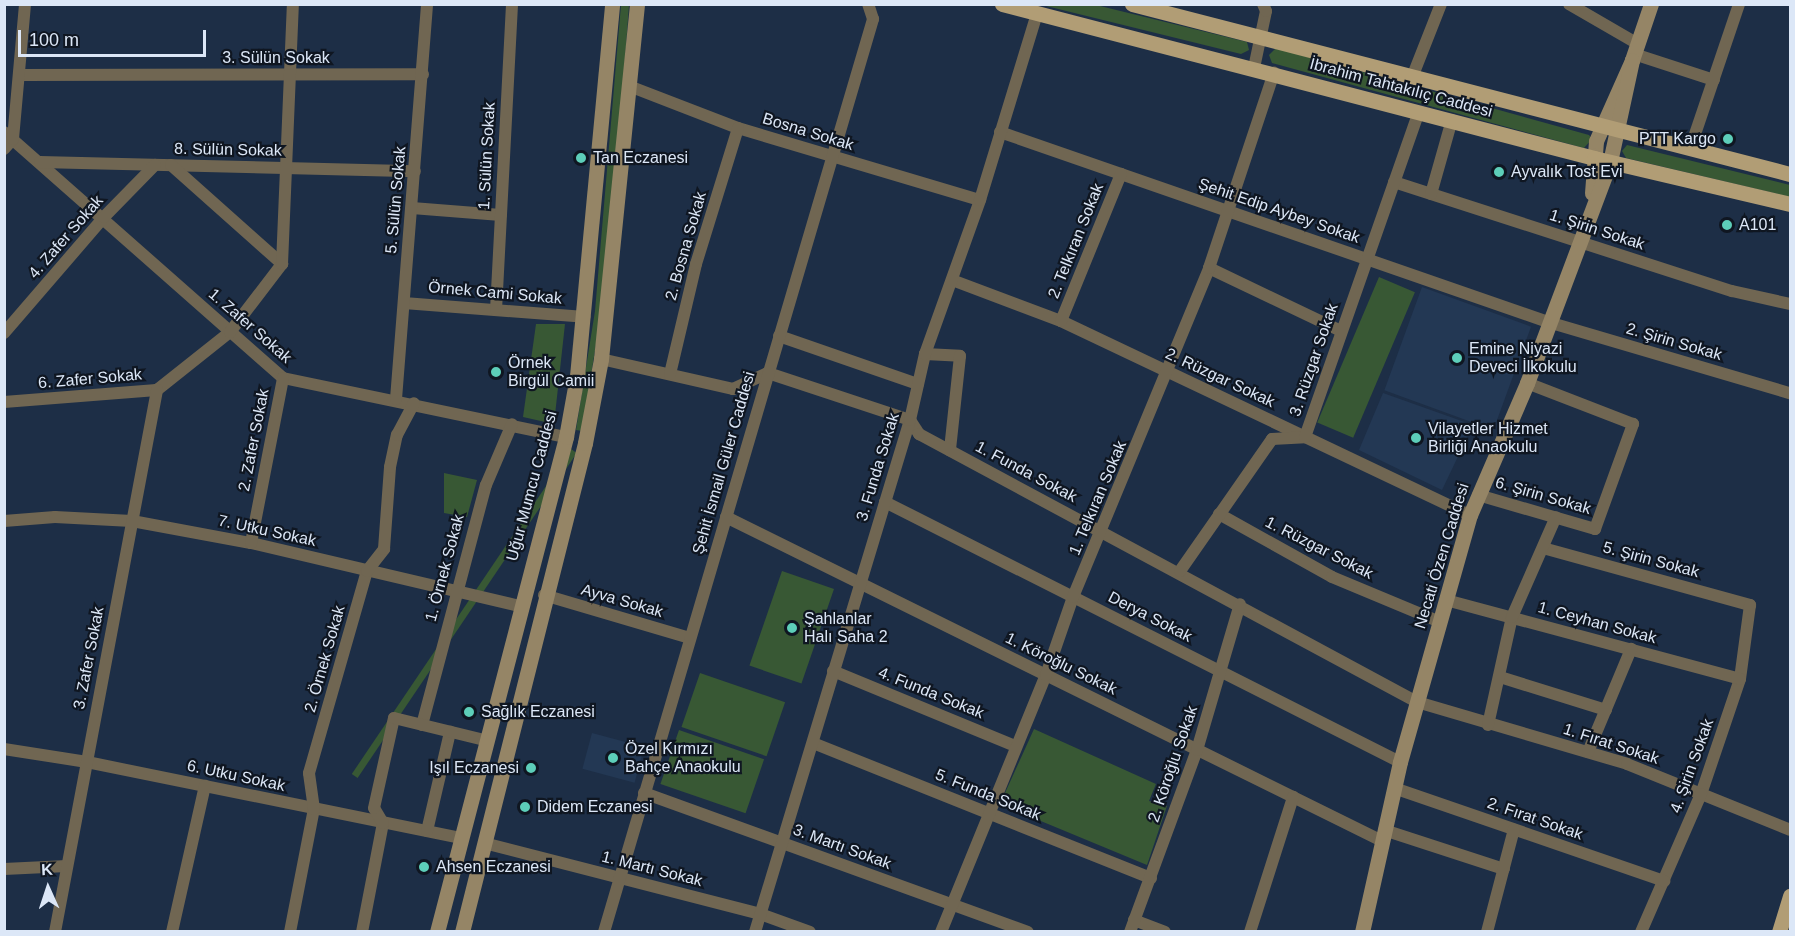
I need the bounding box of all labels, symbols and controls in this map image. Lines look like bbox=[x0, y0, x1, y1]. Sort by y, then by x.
scale bar bbox=[21, 18, 208, 56]
text: 100 m bbox=[29, 30, 79, 50]
street label: 3. Sülün Sokak bbox=[222, 48, 330, 68]
street label: İbrahim Tahtakılıç Caddesi bbox=[1307, 54, 1495, 122]
street label: 1. Sülün Sokak bbox=[475, 102, 499, 210]
street label: Bosna Sokak bbox=[760, 109, 856, 155]
place label: PTT Kargo bbox=[1639, 129, 1716, 149]
marker: PTT Kargo bbox=[1721, 132, 1735, 146]
street label: 8. Sülün Sokak bbox=[174, 139, 282, 161]
street label: 5. Sülün Sokak bbox=[382, 146, 410, 254]
place label: Tan Eczanesi bbox=[593, 148, 688, 168]
marker: Tan Eczanesi bbox=[574, 151, 588, 165]
place label: Ayvalık Tost Evi bbox=[1511, 162, 1623, 182]
marker: Ayvalık Tost Evi bbox=[1492, 165, 1506, 179]
street label: Şehit Edip Aybey Sokak bbox=[1195, 174, 1363, 248]
street label: 2. Telkıran Sokak bbox=[1044, 181, 1108, 301]
street label: 2. Bosna Sokak bbox=[661, 189, 711, 303]
street label: 4. Zafer Sokak bbox=[25, 191, 107, 283]
street label: 1. Şirin Sokak bbox=[1547, 206, 1647, 254]
place label: A101 bbox=[1739, 215, 1776, 235]
marker: A101 bbox=[1720, 218, 1734, 232]
street label: Örnek Cami Sokak bbox=[427, 278, 563, 308]
street label: 1. Zafer Sokak bbox=[204, 285, 296, 367]
street label: 3. Rüzgar Sokak bbox=[1286, 301, 1342, 419]
street label: 2. Şirin Sokak bbox=[1624, 319, 1724, 365]
place label: Emine Niyazi Deveci İlkokulu bbox=[1469, 339, 1577, 377]
street label: 2. Rüzgar Sokak bbox=[1162, 344, 1278, 412]
marker: Emine Niyazi Deveci İlkokulu bbox=[1450, 351, 1464, 365]
place label: Örnek Birgül Camii bbox=[508, 353, 594, 391]
street label: 6. Zafer Sokak bbox=[37, 365, 143, 393]
marker: Örnek Birgül Camii bbox=[489, 365, 503, 379]
street label: Şehit İsmail Güler Caddesi bbox=[689, 369, 759, 557]
street label: 2. Zafer Sokak bbox=[235, 387, 273, 493]
street label: Uğur Mumcu Caddesi bbox=[503, 409, 561, 563]
street label: 3. Funda Sokak bbox=[852, 411, 904, 523]
place label: Vilayetler Hizmet Birliği Anaokulu bbox=[1428, 419, 1548, 457]
marker: Vilayetler Hizmet Birliği Anaokulu bbox=[1409, 431, 1423, 445]
street label: 1. Funda Sokak bbox=[972, 437, 1080, 507]
street label: 1. Telkıran Sokak bbox=[1065, 438, 1131, 558]
street label: 6. Şirin Sokak bbox=[1493, 473, 1593, 519]
street label: Necati Özen Caddesi bbox=[1411, 481, 1473, 631]
street label: 7. Utku Sokak bbox=[216, 511, 318, 551]
street label: 1. Örnek Sokak bbox=[421, 512, 469, 624]
street label: 1. Rüzgar Sokak bbox=[1262, 513, 1376, 583]
street label: 5. Şirin Sokak bbox=[1601, 538, 1701, 582]
street label: Ayva Sokak bbox=[579, 580, 665, 622]
street label: Derya Sokak bbox=[1105, 588, 1195, 646]
street label: 1. Ceyhan Sokak bbox=[1536, 598, 1658, 648]
street label: 2. Örnek Sokak bbox=[301, 603, 349, 715]
street label: 3. Zafer Sokak bbox=[70, 605, 108, 711]
place label: Şahlanlar Halı Saha 2 bbox=[804, 609, 888, 647]
marker: Şahlanlar Halı Saha 2 bbox=[785, 621, 799, 635]
street label: 1. Köroğlu Sokak bbox=[1002, 629, 1120, 699]
street label: 4. Funda Sokak bbox=[875, 663, 987, 723]
place label: Sağlık Eczanesi bbox=[481, 702, 595, 722]
street label: 2. Köroğlu Sokak bbox=[1144, 703, 1202, 825]
marker: Sağlık Eczanesi bbox=[462, 705, 476, 719]
street label: 4. Şirin Sokak bbox=[1666, 716, 1718, 816]
street label: 1. Fırat Sokak bbox=[1561, 719, 1661, 769]
place label: Özel Kırmızı Bahçe Anaokulu bbox=[625, 739, 742, 777]
marker: Özel Kırmızı Bahçe Anaokulu bbox=[606, 751, 620, 765]
street label: 6. Utku Sokak bbox=[185, 756, 287, 796]
place label: Işıl Eczanesi bbox=[429, 758, 519, 778]
marker: Işıl Eczanesi bbox=[524, 761, 538, 775]
street label: 5. Funda Sokak bbox=[932, 765, 1044, 825]
street label: 2. Fırat Sokak bbox=[1485, 794, 1585, 844]
place label: Didem Eczanesi bbox=[537, 797, 653, 817]
marker: Didem Eczanesi bbox=[518, 800, 532, 814]
street label: 3. Martı Sokak bbox=[790, 820, 894, 874]
street label: 1. Martı Sokak bbox=[600, 847, 704, 891]
place label: Ahsen Eczanesi bbox=[436, 857, 551, 877]
north arrow bbox=[18, 858, 78, 918]
marker: Ahsen Eczanesi bbox=[417, 860, 431, 874]
text: K bbox=[41, 861, 53, 878]

